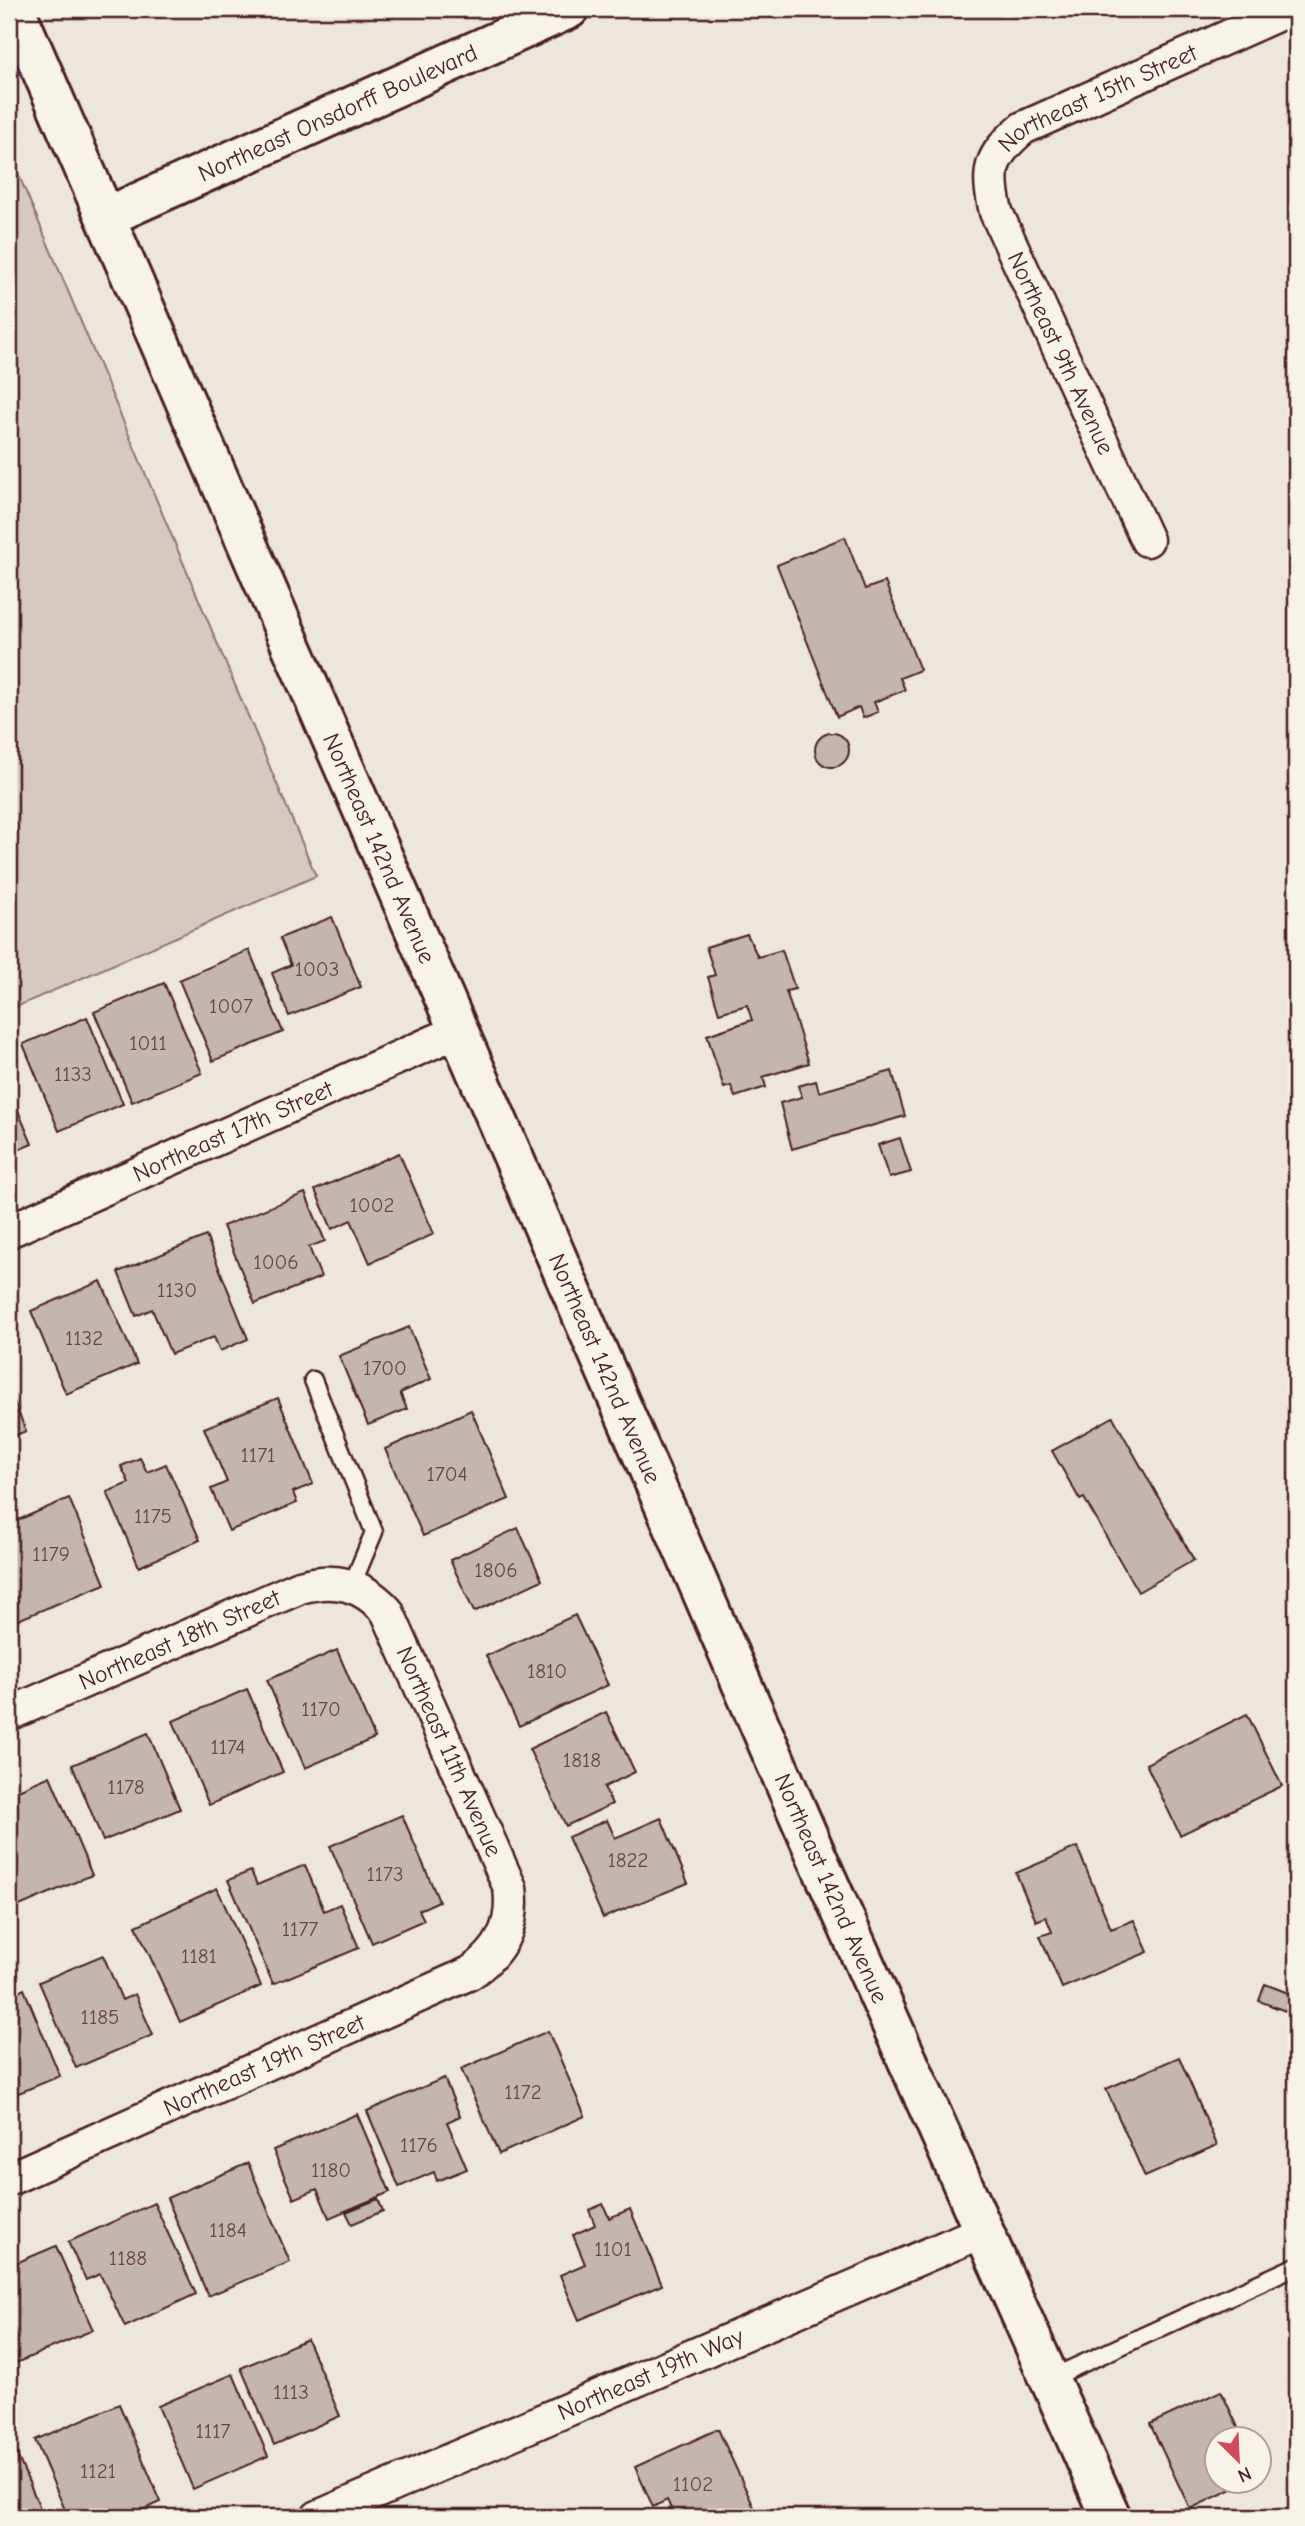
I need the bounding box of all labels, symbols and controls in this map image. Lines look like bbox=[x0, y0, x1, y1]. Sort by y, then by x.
street label: Northeast Onsdorff Boulevard bbox=[194, 38, 482, 188]
street label: Northeast 15th Street bbox=[992, 38, 1202, 158]
street label: Northeast 9th Avenue bbox=[1002, 247, 1120, 459]
street label: Northeast 142nd Avenue bbox=[317, 729, 441, 968]
house number: 1003 bbox=[295, 957, 339, 981]
house number: 1007 bbox=[209, 994, 253, 1018]
house number: 1011 bbox=[129, 1031, 167, 1055]
house number: 1133 bbox=[54, 1062, 92, 1086]
street label: Northeast 17th Street bbox=[128, 1074, 338, 1188]
house number: 1002 bbox=[350, 1193, 394, 1217]
street label: Northeast 142nd Avenue bbox=[543, 1249, 667, 1488]
house number: 1006 bbox=[253, 1250, 299, 1274]
house number: 1130 bbox=[157, 1278, 197, 1302]
house number: 1132 bbox=[65, 1326, 103, 1350]
house number: 1700 bbox=[363, 1356, 407, 1380]
house number: 1171 bbox=[241, 1443, 275, 1467]
house number: 1704 bbox=[426, 1462, 468, 1486]
house number: 1175 bbox=[134, 1504, 172, 1528]
house number: 1179 bbox=[32, 1542, 70, 1566]
house number: 1806 bbox=[474, 1558, 518, 1582]
street label: Northeast 18th Street bbox=[74, 1583, 286, 1696]
street label: Northeast 11th Avenue bbox=[390, 1642, 508, 1861]
house number: 1810 bbox=[527, 1659, 567, 1683]
house number: 1170 bbox=[301, 1697, 341, 1721]
house number: 1174 bbox=[210, 1735, 246, 1759]
house number: 1818 bbox=[563, 1748, 601, 1772]
street label: Northeast 142nd Avenue bbox=[769, 1769, 894, 2007]
house number: 1178 bbox=[107, 1775, 145, 1799]
house number: 1822 bbox=[607, 1848, 649, 1872]
house number: 1173 bbox=[366, 1862, 404, 1886]
house number: 1177 bbox=[282, 1917, 318, 1941]
house number: 1181 bbox=[181, 1944, 217, 1968]
house number: 1185 bbox=[81, 2005, 119, 2029]
street label: Northeast 19th Street bbox=[159, 2008, 370, 2122]
house number: 1172 bbox=[504, 2080, 542, 2104]
house number: 1176 bbox=[400, 2133, 438, 2157]
house number: 1180 bbox=[311, 2158, 351, 2182]
house number: 1184 bbox=[209, 2218, 247, 2242]
house number: 1101 bbox=[594, 2237, 632, 2261]
house number: 1188 bbox=[109, 2246, 147, 2270]
street label: Northeast 19th Way bbox=[553, 2322, 748, 2426]
house number: 1113 bbox=[273, 2380, 309, 2404]
house number: 1117 bbox=[196, 2419, 231, 2443]
north arrow bbox=[1204, 2424, 1274, 2494]
house number: 1121 bbox=[80, 2459, 116, 2483]
text: N bbox=[1234, 2462, 1255, 2487]
house number: 1102 bbox=[673, 2472, 713, 2496]

